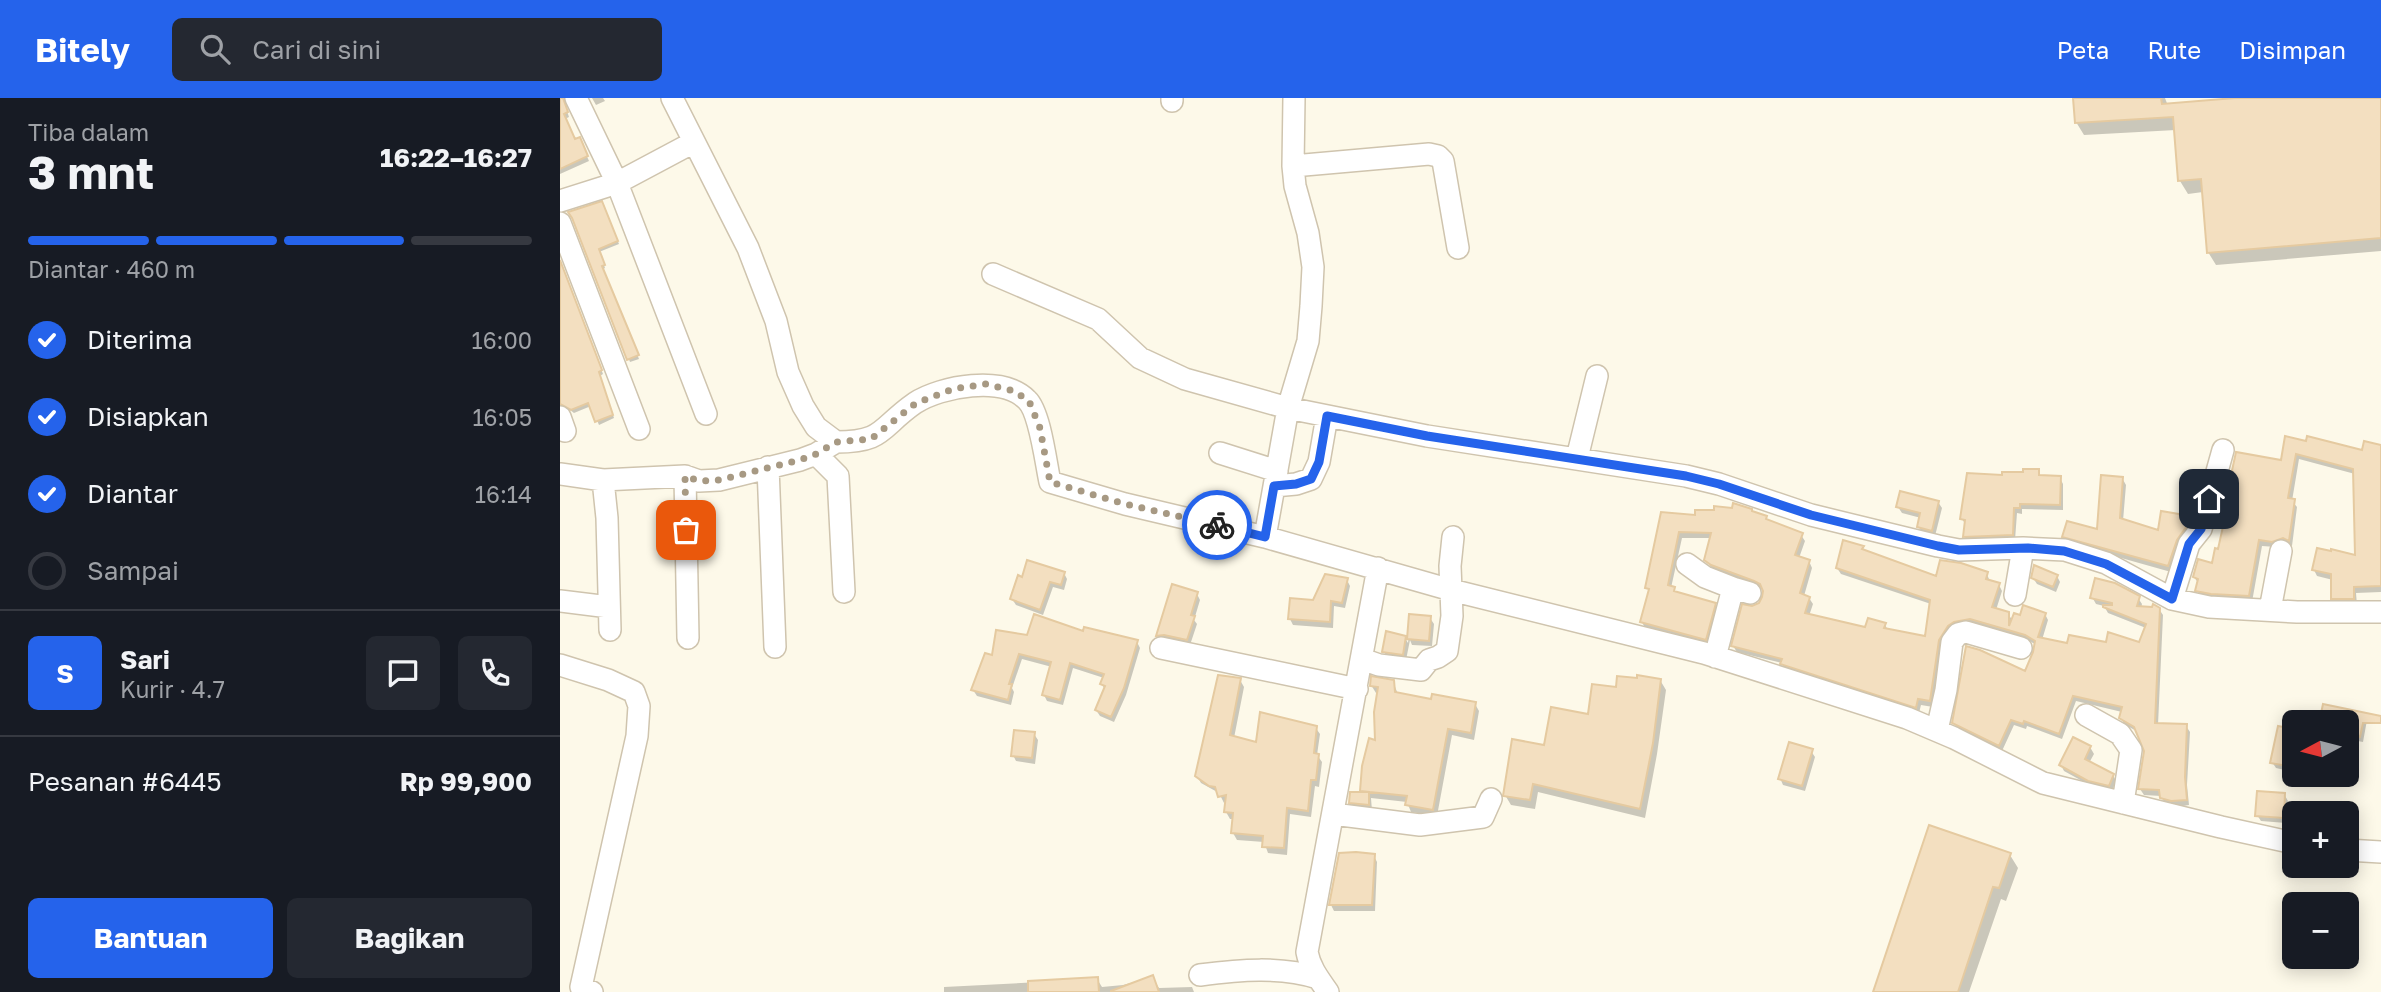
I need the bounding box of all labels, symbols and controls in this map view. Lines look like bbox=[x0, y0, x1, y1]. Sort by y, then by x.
search box bbox=[172, 18, 662, 81]
text: Bitely bbox=[35, 30, 130, 69]
icon: search bbox=[196, 30, 234, 68]
text: Cari di sini bbox=[252, 34, 381, 65]
text: Peta bbox=[2057, 35, 2109, 64]
text: Rute bbox=[2147, 35, 2201, 64]
text: Disimpan bbox=[2239, 35, 2346, 64]
text: Tiba dalam bbox=[28, 118, 149, 146]
text: 16:22–16:27 bbox=[380, 142, 532, 173]
text: 3 mnt bbox=[28, 144, 154, 199]
text: Diantar · 460 m bbox=[28, 255, 195, 283]
icon: check bbox=[28, 321, 66, 359]
text: Diterima bbox=[87, 324, 192, 355]
text: 16:00 bbox=[472, 326, 532, 354]
icon: check bbox=[28, 398, 66, 436]
text: Disiapkan bbox=[87, 401, 209, 432]
text: 16:05 bbox=[472, 403, 532, 431]
pin bbox=[2179, 469, 2239, 529]
icon: check bbox=[28, 475, 66, 513]
text: Diantar bbox=[87, 478, 178, 509]
text: 16:14 bbox=[475, 480, 532, 508]
icon: home bbox=[2190, 480, 2228, 518]
courier bbox=[1182, 490, 1252, 560]
pin bbox=[656, 500, 716, 560]
icon: bike bbox=[1198, 506, 1236, 544]
icon: bag bbox=[667, 511, 705, 549]
text: Sampai bbox=[87, 555, 179, 586]
button: chat bbox=[366, 636, 440, 710]
button: phone bbox=[458, 636, 532, 710]
text: Sari bbox=[120, 644, 170, 675]
text: S bbox=[56, 658, 74, 689]
text: Kurir · 4.7 bbox=[120, 675, 225, 703]
north arrow bbox=[2282, 710, 2359, 788]
map controls bbox=[2282, 710, 2359, 969]
text: Pesanan #6445 bbox=[28, 766, 222, 797]
text: Rp 99,900 bbox=[400, 766, 532, 797]
button: + bbox=[2282, 801, 2359, 878]
button: − bbox=[2282, 892, 2359, 969]
button: Bantuan bbox=[28, 898, 273, 978]
button: Bagikan bbox=[287, 898, 532, 978]

